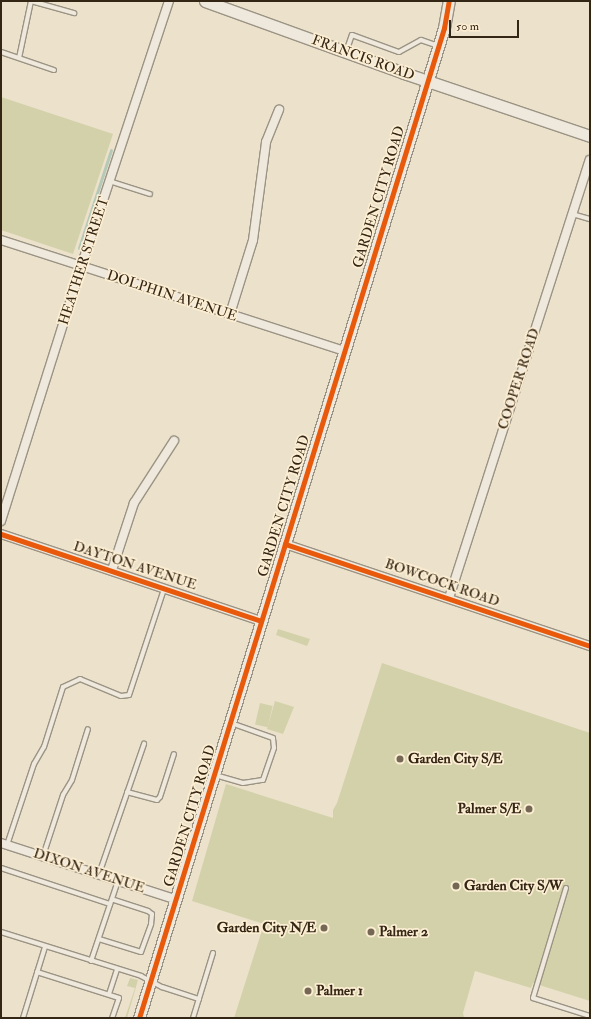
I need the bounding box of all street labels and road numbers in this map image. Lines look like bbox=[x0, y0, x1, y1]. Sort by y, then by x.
street label: FRANCIS ROAD bbox=[309, 32, 417, 84]
street label: GARDEN CITY ROAD bbox=[349, 124, 409, 270]
street label: HEATHER STREET bbox=[55, 195, 113, 327]
street label: DOLPHIN AVENUE bbox=[105, 267, 239, 325]
street label: COOPER ROAD bbox=[495, 326, 543, 432]
street label: GARDEN CITY ROAD bbox=[254, 433, 314, 579]
street label: DAYTON AVENUE bbox=[71, 538, 199, 594]
street label: BOWCOCK ROAD bbox=[383, 556, 501, 610]
street label: GARDEN CITY ROAD bbox=[160, 743, 220, 889]
street label: DIXON AVENUE bbox=[31, 845, 147, 897]

